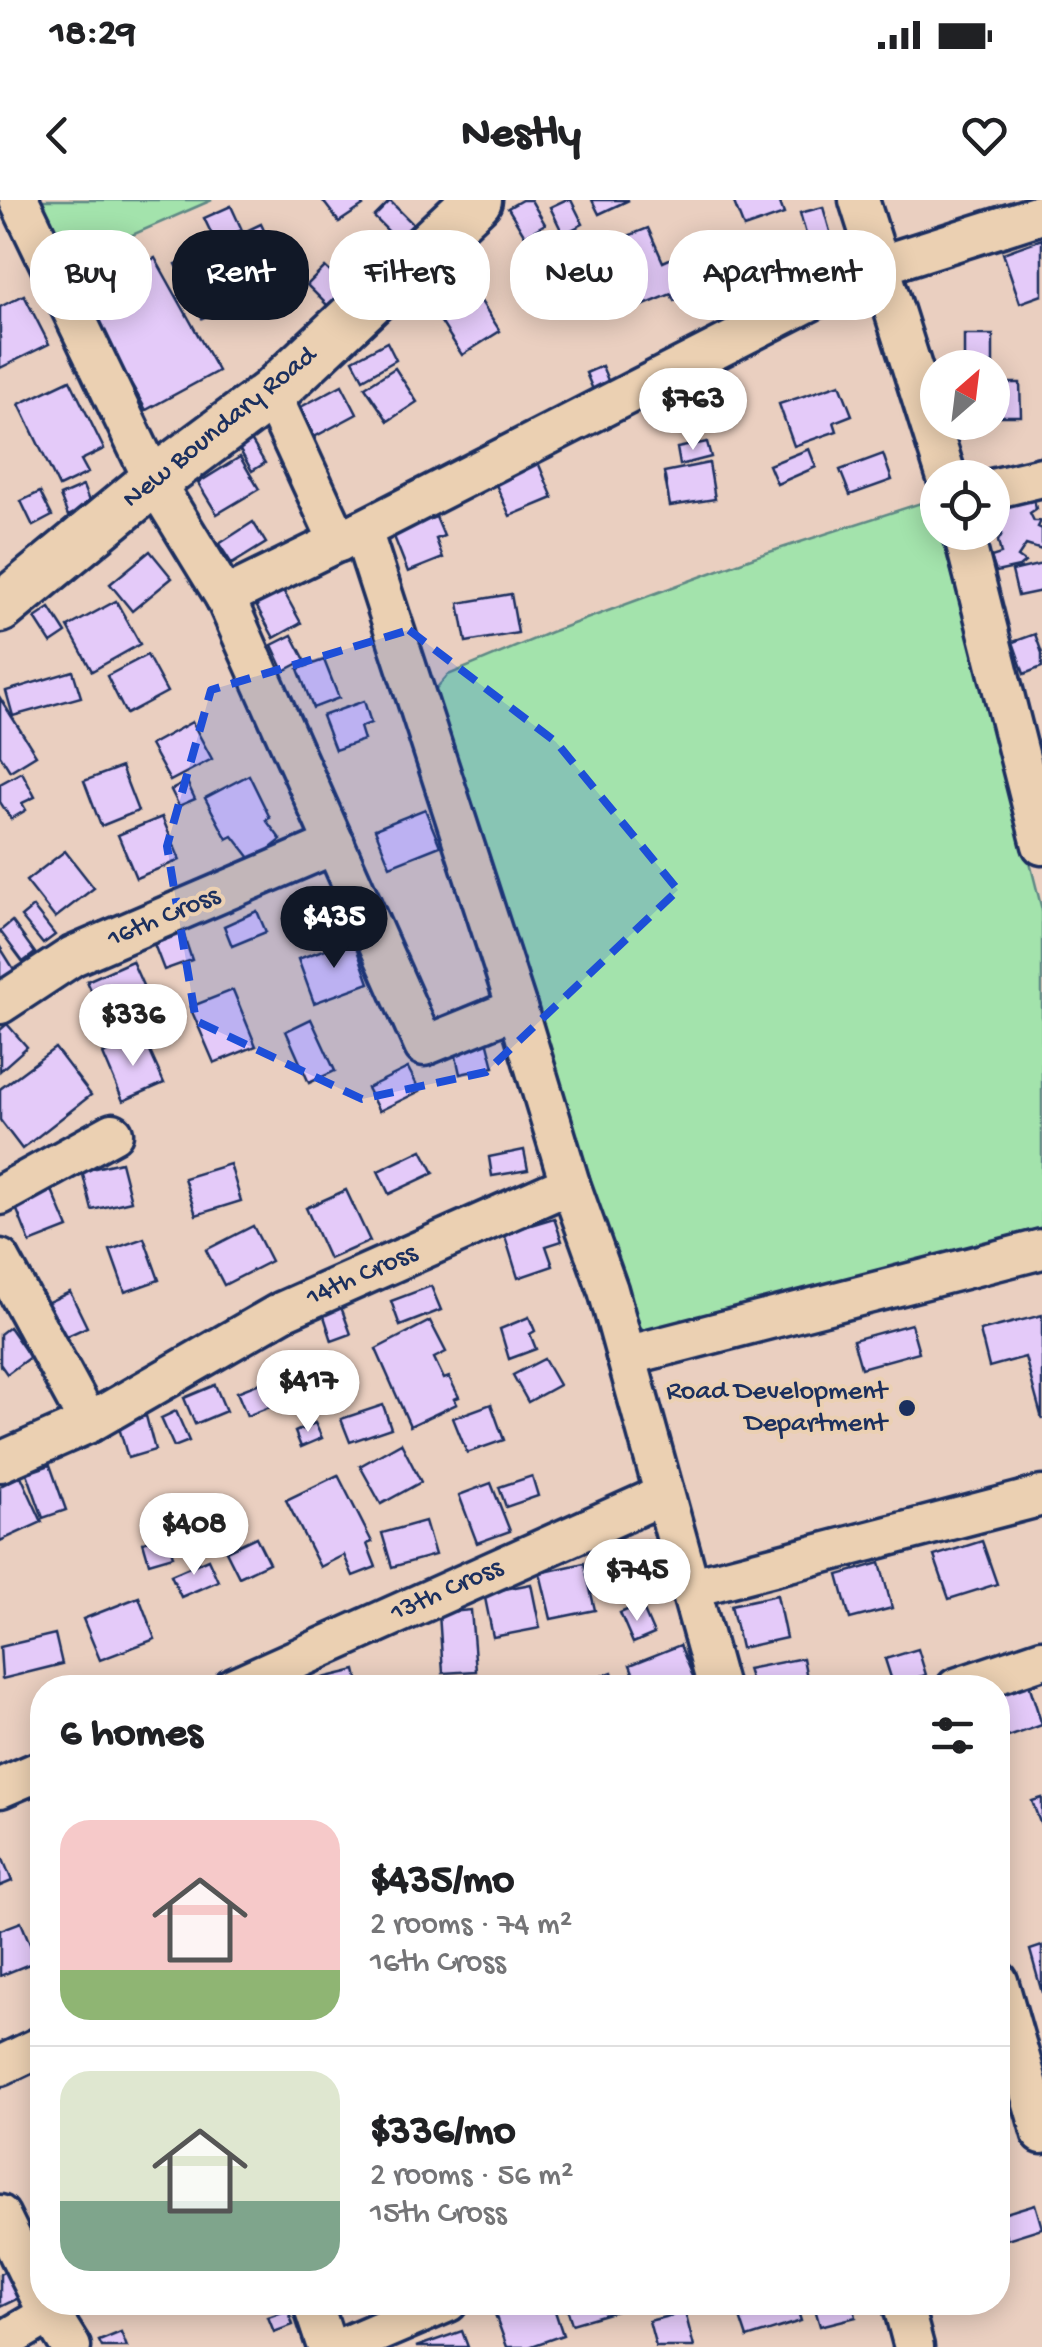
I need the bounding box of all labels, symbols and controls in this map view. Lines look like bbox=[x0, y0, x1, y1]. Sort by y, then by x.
text: 18:29 bbox=[50, 13, 136, 57]
icon: back bbox=[30, 108, 85, 163]
icon: heart bbox=[957, 108, 1012, 163]
text: Nestly bbox=[461, 109, 581, 162]
chip: Buy bbox=[30, 230, 152, 320]
chip: Rent bbox=[172, 230, 309, 320]
chip: Filters bbox=[329, 230, 490, 320]
chip: New bbox=[510, 230, 648, 320]
chip: Apartment bbox=[668, 230, 896, 320]
street label: New Boundary Road bbox=[116, 338, 326, 516]
north arrow bbox=[920, 350, 1010, 440]
map controls bbox=[920, 350, 1010, 550]
pin: $763 bbox=[634, 368, 752, 453]
text: $763 bbox=[661, 381, 725, 419]
button: locate bbox=[920, 460, 1010, 550]
street label: 16th Cross bbox=[102, 879, 226, 957]
pin: $435 bbox=[275, 886, 393, 971]
text: $435 bbox=[303, 899, 365, 937]
pin: $336 bbox=[74, 984, 192, 1069]
text: $336 bbox=[101, 997, 165, 1035]
street label: 14th Cross bbox=[301, 1237, 423, 1315]
pin: $417 bbox=[249, 1350, 367, 1435]
text: $417 bbox=[278, 1363, 338, 1401]
place label: Road Development Department bbox=[666, 1376, 890, 1441]
marker: Road Development Department bbox=[896, 1397, 918, 1419]
pin: $408 bbox=[135, 1493, 253, 1578]
text: $408 bbox=[161, 1506, 227, 1544]
pin: $745 bbox=[578, 1539, 696, 1624]
street label: 13th Cross bbox=[385, 1551, 509, 1631]
text: $745 bbox=[606, 1552, 668, 1590]
icon: filters bbox=[925, 1708, 980, 1763]
text: 6 homes bbox=[60, 1711, 203, 1760]
text: $435/mo bbox=[370, 1858, 514, 1907]
icon: home bbox=[140, 1860, 260, 1980]
text: 2 rooms · 74 m² bbox=[370, 1907, 572, 1945]
text: 16th Cross bbox=[370, 1945, 506, 1983]
text: $336/mo bbox=[370, 2109, 515, 2158]
icon: home bbox=[140, 2111, 260, 2231]
text: 2 rooms · 56 m² bbox=[370, 2158, 574, 2196]
text: 15th Cross bbox=[370, 2196, 506, 2234]

